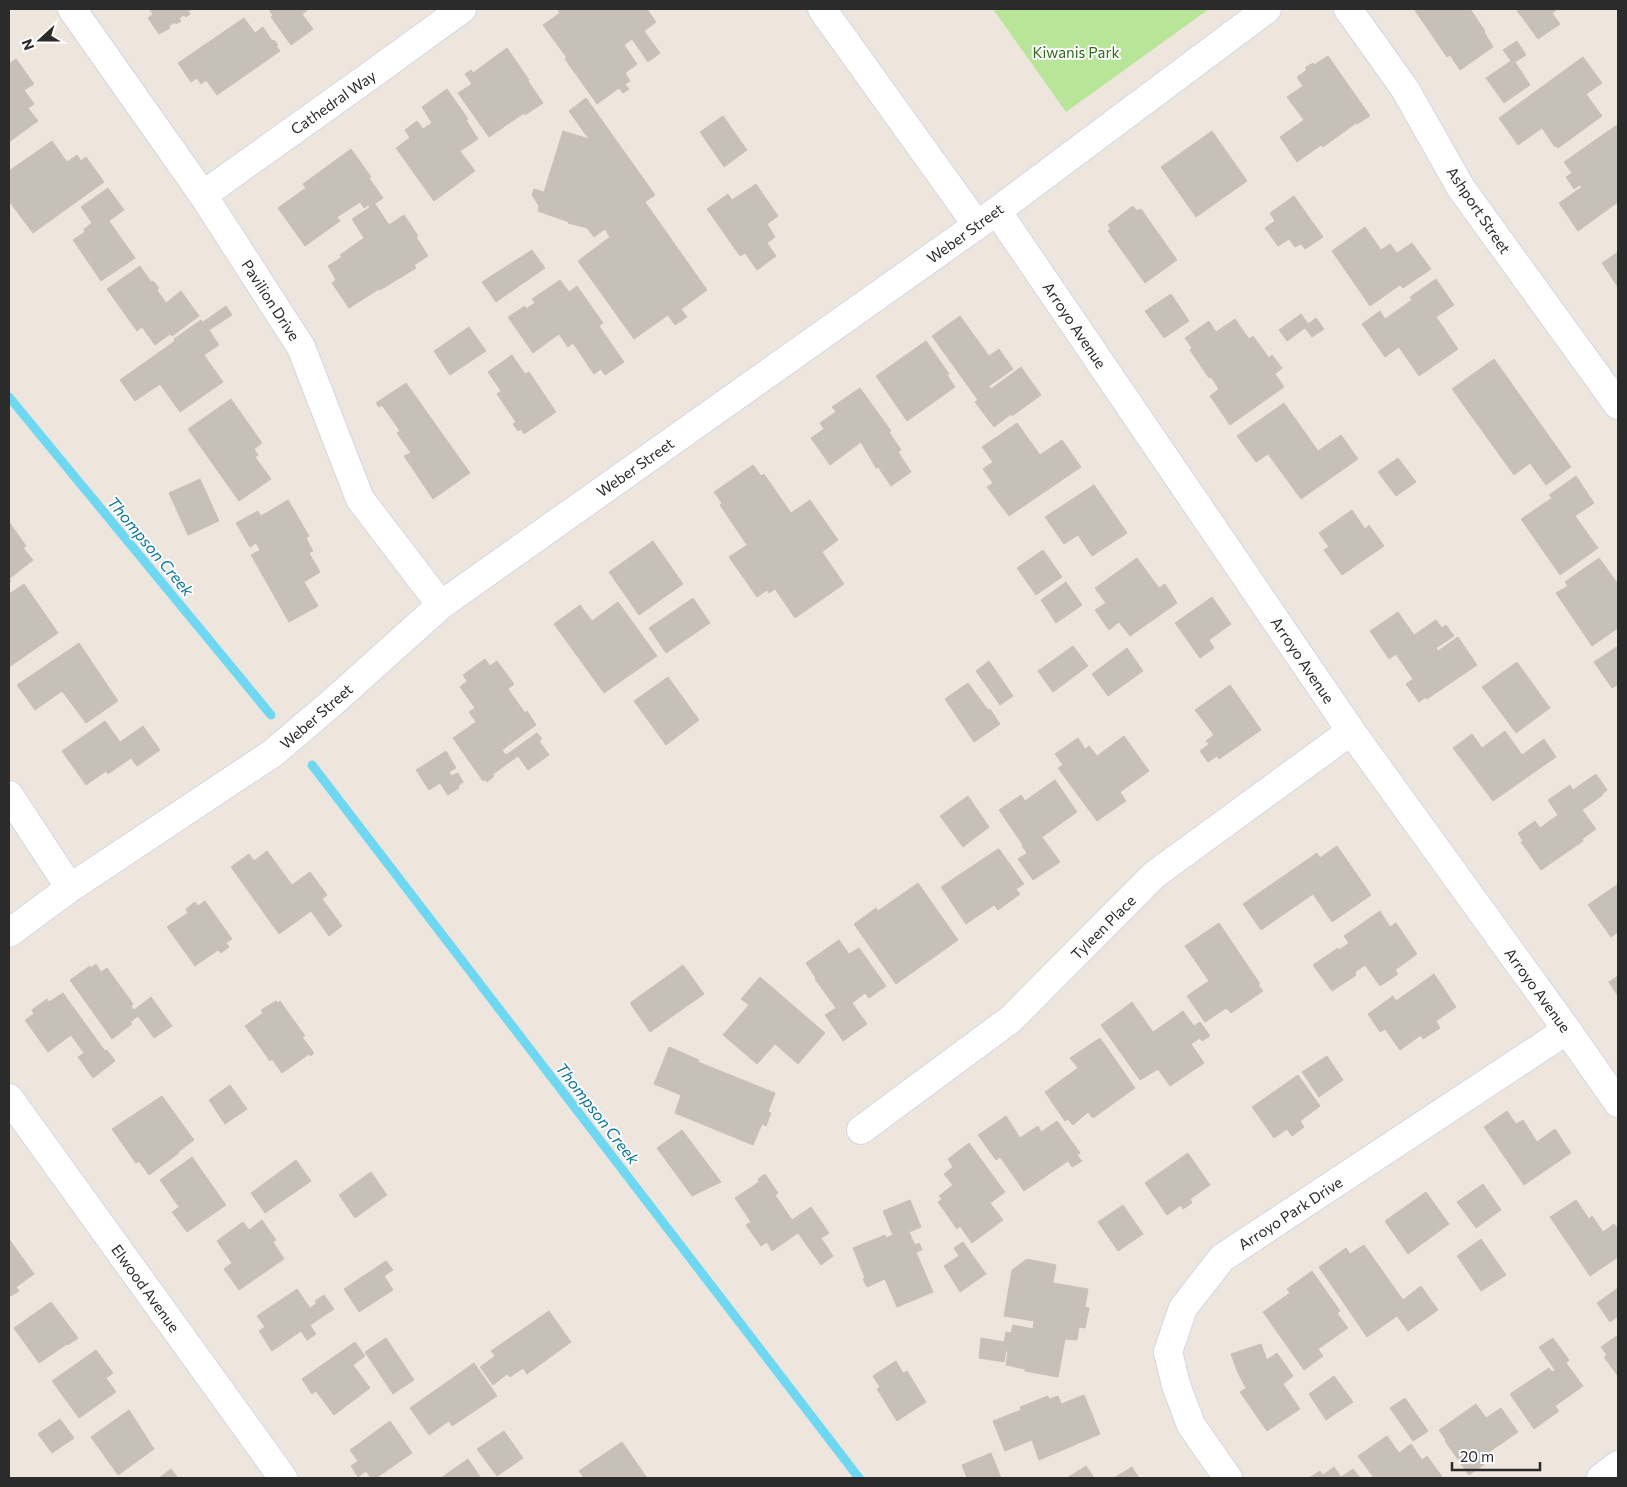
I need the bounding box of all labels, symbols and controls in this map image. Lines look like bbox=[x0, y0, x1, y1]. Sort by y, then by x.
north arrow bbox=[15, 15, 65, 65]
text: N bbox=[18, 37, 37, 53]
park label: Kiwanis Park bbox=[1032, 43, 1120, 61]
street label: Cathedral Way bbox=[287, 66, 379, 138]
street label: Ashport Street bbox=[1443, 163, 1515, 257]
street label: Weber Street bbox=[923, 199, 1007, 267]
street label: Pavilion Drive bbox=[238, 256, 304, 344]
street label: Arroyo Avenue bbox=[1040, 278, 1110, 372]
street label: Weber Street bbox=[593, 434, 677, 500]
water label: Thompson Creek bbox=[104, 492, 198, 600]
street label: Arroyo Avenue bbox=[1268, 613, 1338, 707]
street label: Weber Street bbox=[276, 680, 356, 752]
street label: Tyleen Place bbox=[1067, 891, 1139, 963]
street label: Arroyo Avenue bbox=[1501, 944, 1575, 1036]
water label: Thompson Creek bbox=[552, 1058, 644, 1168]
street label: Arroyo Park Drive bbox=[1235, 1173, 1346, 1253]
street label: Elwood Avenue bbox=[108, 1241, 184, 1335]
scale bar bbox=[1452, 1440, 1540, 1472]
text: 20 m bbox=[1460, 1447, 1494, 1465]

